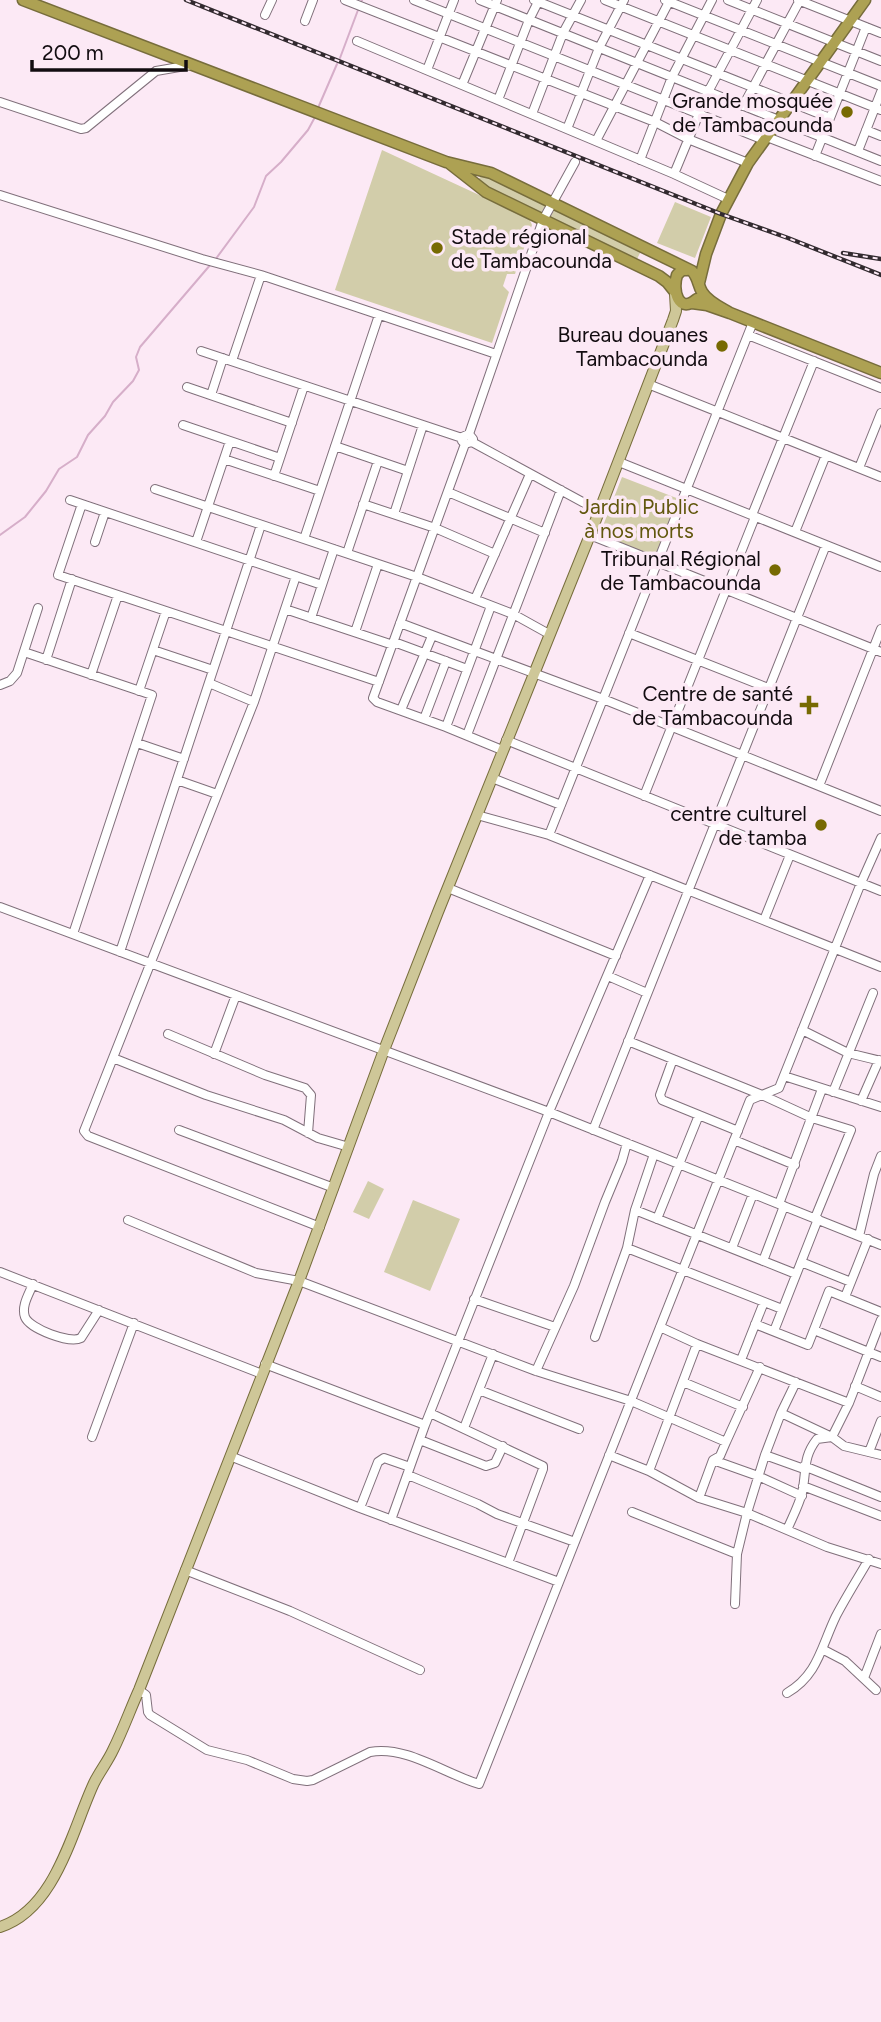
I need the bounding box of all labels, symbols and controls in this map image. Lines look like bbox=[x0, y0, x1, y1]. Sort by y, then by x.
scale bar bbox=[32, 28, 186, 72]
text: 200 m bbox=[42, 40, 104, 65]
place label: Grande mosquée de Tambacounda bbox=[672, 88, 833, 137]
marker: Grande mosquée de Tambacounda bbox=[839, 104, 855, 120]
place label: Stade régional de Tambacounda bbox=[451, 224, 612, 273]
marker: Stade régional de Tambacounda bbox=[429, 240, 445, 256]
place label: Bureau douanes Tambacounda bbox=[557, 322, 708, 371]
marker: Bureau douanes Tambacounda bbox=[714, 338, 730, 354]
park label: Jardin Public à nos morts bbox=[579, 494, 699, 543]
place label: Tribunal Régional de Tambacounda bbox=[600, 546, 761, 595]
marker: Tribunal Régional de Tambacounda bbox=[767, 562, 783, 578]
place label: Centre de santé de Tambacounda bbox=[632, 681, 793, 730]
marker: Centre de santé de Tambacounda bbox=[799, 695, 819, 715]
place label: centre culturel de tamba bbox=[670, 801, 807, 850]
marker: centre culturel de tamba bbox=[813, 817, 829, 833]

